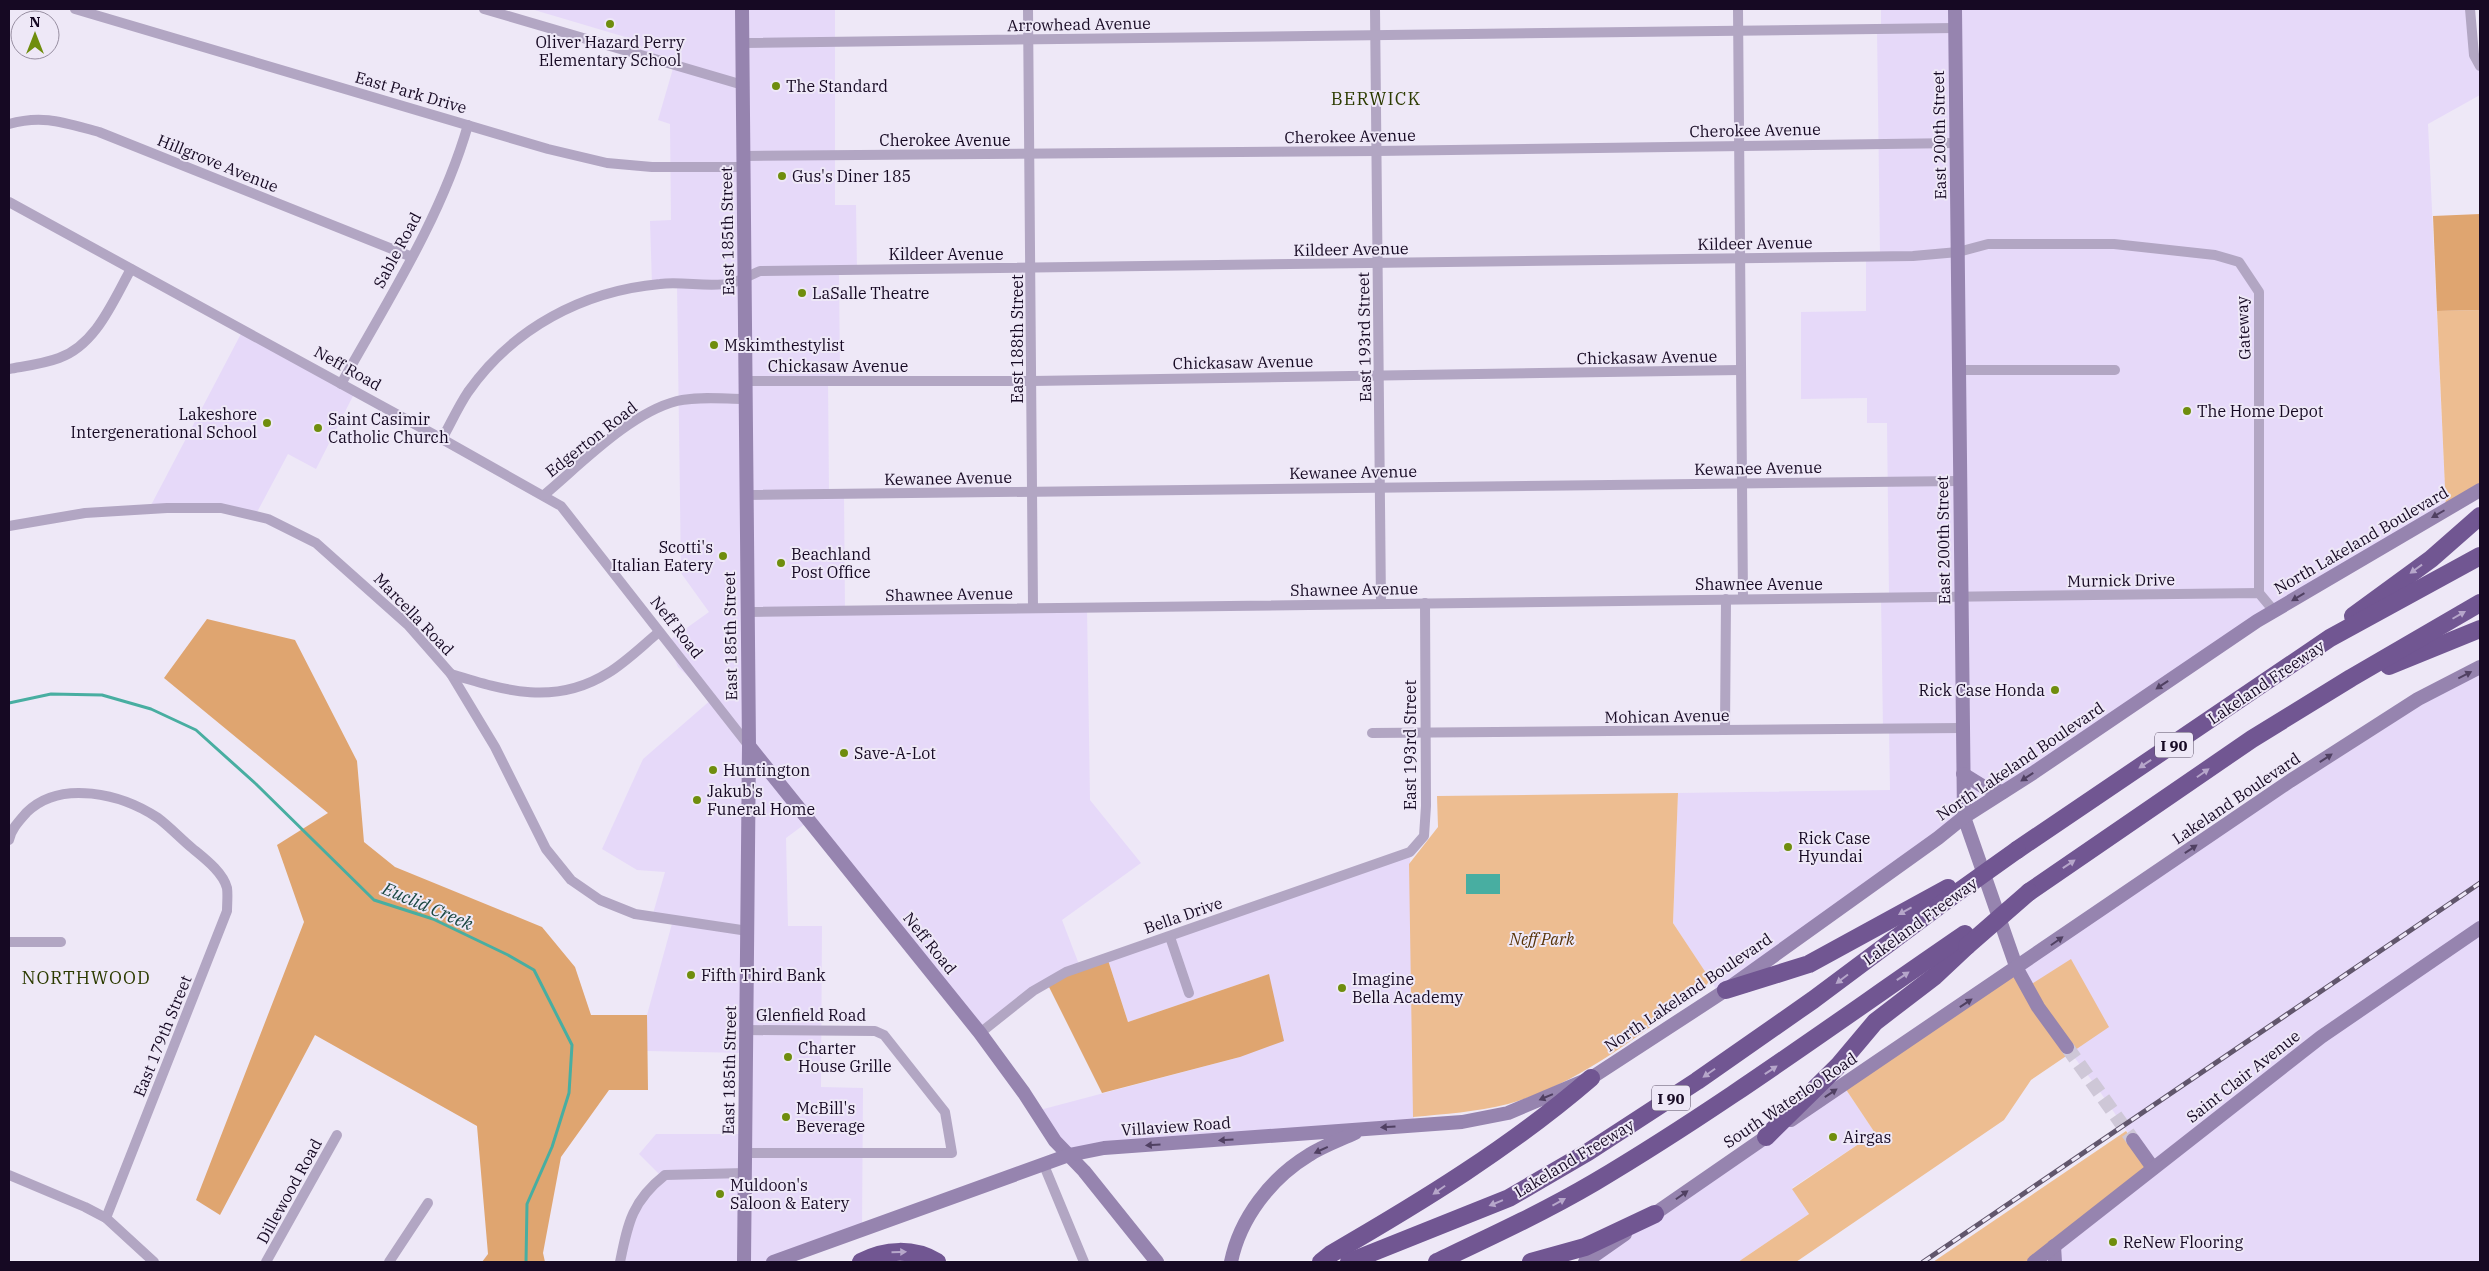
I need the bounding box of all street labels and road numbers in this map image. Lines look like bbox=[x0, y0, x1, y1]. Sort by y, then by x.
street label: Arrowhead Avenue bbox=[1007, 13, 1151, 35]
street label: East Park Drive bbox=[353, 67, 469, 117]
street label: East 200th Street bbox=[1928, 70, 1950, 200]
street label: Cherokee Avenue bbox=[1689, 119, 1821, 141]
street label: Cherokee Avenue bbox=[1284, 125, 1416, 147]
street label: Hillgrove Avenue bbox=[155, 130, 281, 196]
street label: Cherokee Avenue bbox=[879, 130, 1011, 150]
street label: East 185th Street bbox=[716, 166, 738, 296]
street label: Sable Road bbox=[369, 209, 425, 291]
street label: Kildeer Avenue bbox=[1697, 232, 1813, 254]
street label: Kildeer Avenue bbox=[1293, 238, 1409, 260]
street label: Kildeer Avenue bbox=[888, 244, 1004, 264]
street label: East 193rd Street bbox=[1353, 271, 1375, 402]
street label: East 188th Street bbox=[1007, 274, 1027, 404]
street label: Gateway bbox=[2231, 295, 2255, 360]
street label: Neff Road bbox=[311, 341, 385, 395]
street label: Chickasaw Avenue bbox=[1577, 346, 1717, 368]
street label: Chickasaw Avenue bbox=[1173, 351, 1313, 373]
street label: Chickasaw Avenue bbox=[768, 356, 908, 376]
street label: Edgerton Road bbox=[541, 397, 641, 481]
street label: Kewanee Avenue bbox=[1694, 457, 1822, 479]
street label: Kewanee Avenue bbox=[1289, 461, 1417, 483]
street label: Kewanee Avenue bbox=[884, 467, 1012, 489]
street label: East 200th Street bbox=[1932, 475, 1954, 605]
street label: North Lakeland Boulevard bbox=[2270, 482, 2452, 598]
street label: Marcella Road bbox=[370, 569, 458, 660]
street label: Murnick Drive bbox=[2067, 569, 2175, 591]
street label: East 185th Street bbox=[719, 571, 741, 701]
street label: Shawnee Avenue bbox=[1695, 574, 1823, 594]
street label: Shawnee Avenue bbox=[1290, 578, 1418, 600]
street label: Shawnee Avenue bbox=[885, 583, 1013, 605]
street label: Neff Road bbox=[646, 592, 708, 662]
street label: Lakeland Freeway bbox=[2204, 635, 2329, 728]
street label: East 193rd Street bbox=[1400, 679, 1420, 810]
street label: North Lakeland Boulevard bbox=[1932, 697, 2108, 825]
street label: Mohican Avenue bbox=[1604, 705, 1730, 727]
road number: I 90 bbox=[2155, 732, 2193, 758]
street label: Lakeland Boulevard bbox=[2168, 748, 2304, 848]
street label: Lakeland Freeway bbox=[1859, 873, 1981, 969]
street label: Bella Drive bbox=[1141, 892, 1225, 938]
street label: Neff Road bbox=[899, 908, 961, 978]
street label: North Lakeland Boulevard bbox=[1600, 928, 1776, 1056]
street label: East 179th Street bbox=[129, 972, 196, 1100]
street label: East 185th Street bbox=[718, 1005, 740, 1135]
street label: Glenfield Road bbox=[756, 1005, 866, 1025]
street label: Saint Clair Avenue bbox=[2182, 1025, 2304, 1127]
street label: South Waterloo Road bbox=[1719, 1048, 1861, 1152]
road number: I 90 bbox=[1652, 1086, 1690, 1110]
street label: Villaview Road bbox=[1120, 1112, 1232, 1140]
street label: Lakeland Freeway bbox=[1510, 1114, 1638, 1202]
street label: Dillewood Road bbox=[252, 1135, 326, 1247]

